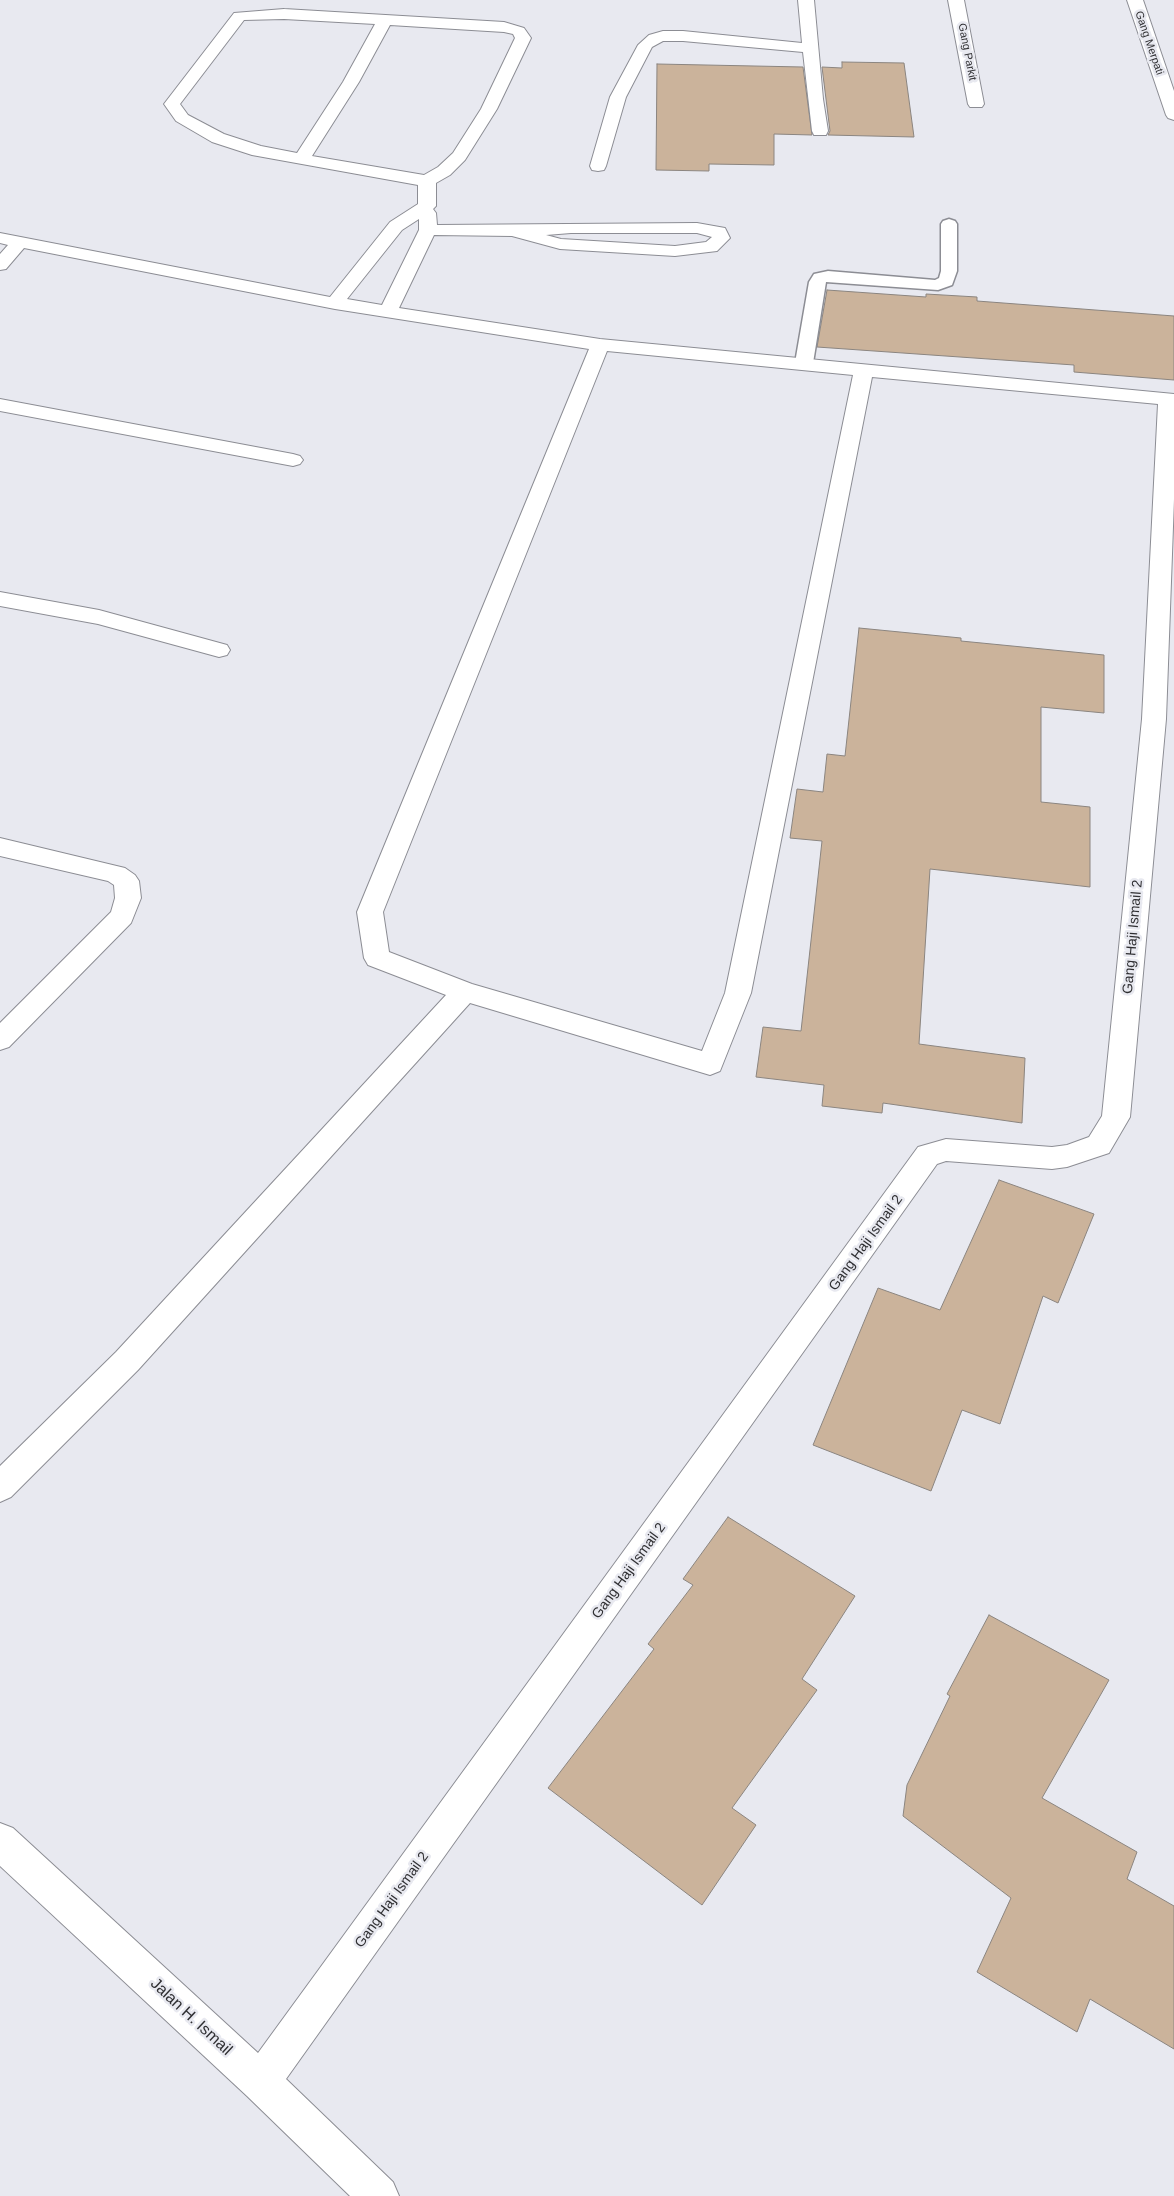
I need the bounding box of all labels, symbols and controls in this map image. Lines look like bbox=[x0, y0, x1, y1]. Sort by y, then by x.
street label: Gang Merpati bbox=[1132, 9, 1166, 77]
street label: Gang Parkit bbox=[955, 22, 979, 82]
street label: Gang Haji Ismail 2 bbox=[1120, 879, 1146, 995]
street label: Gang Haji Ismail 2 bbox=[826, 1192, 906, 1294]
street label: Gang Haji Ismail 2 bbox=[589, 1520, 669, 1622]
street label: Gang Haji Ismail 2 bbox=[352, 1849, 432, 1951]
street label: Jalan H. Ismail bbox=[146, 1974, 236, 2060]

